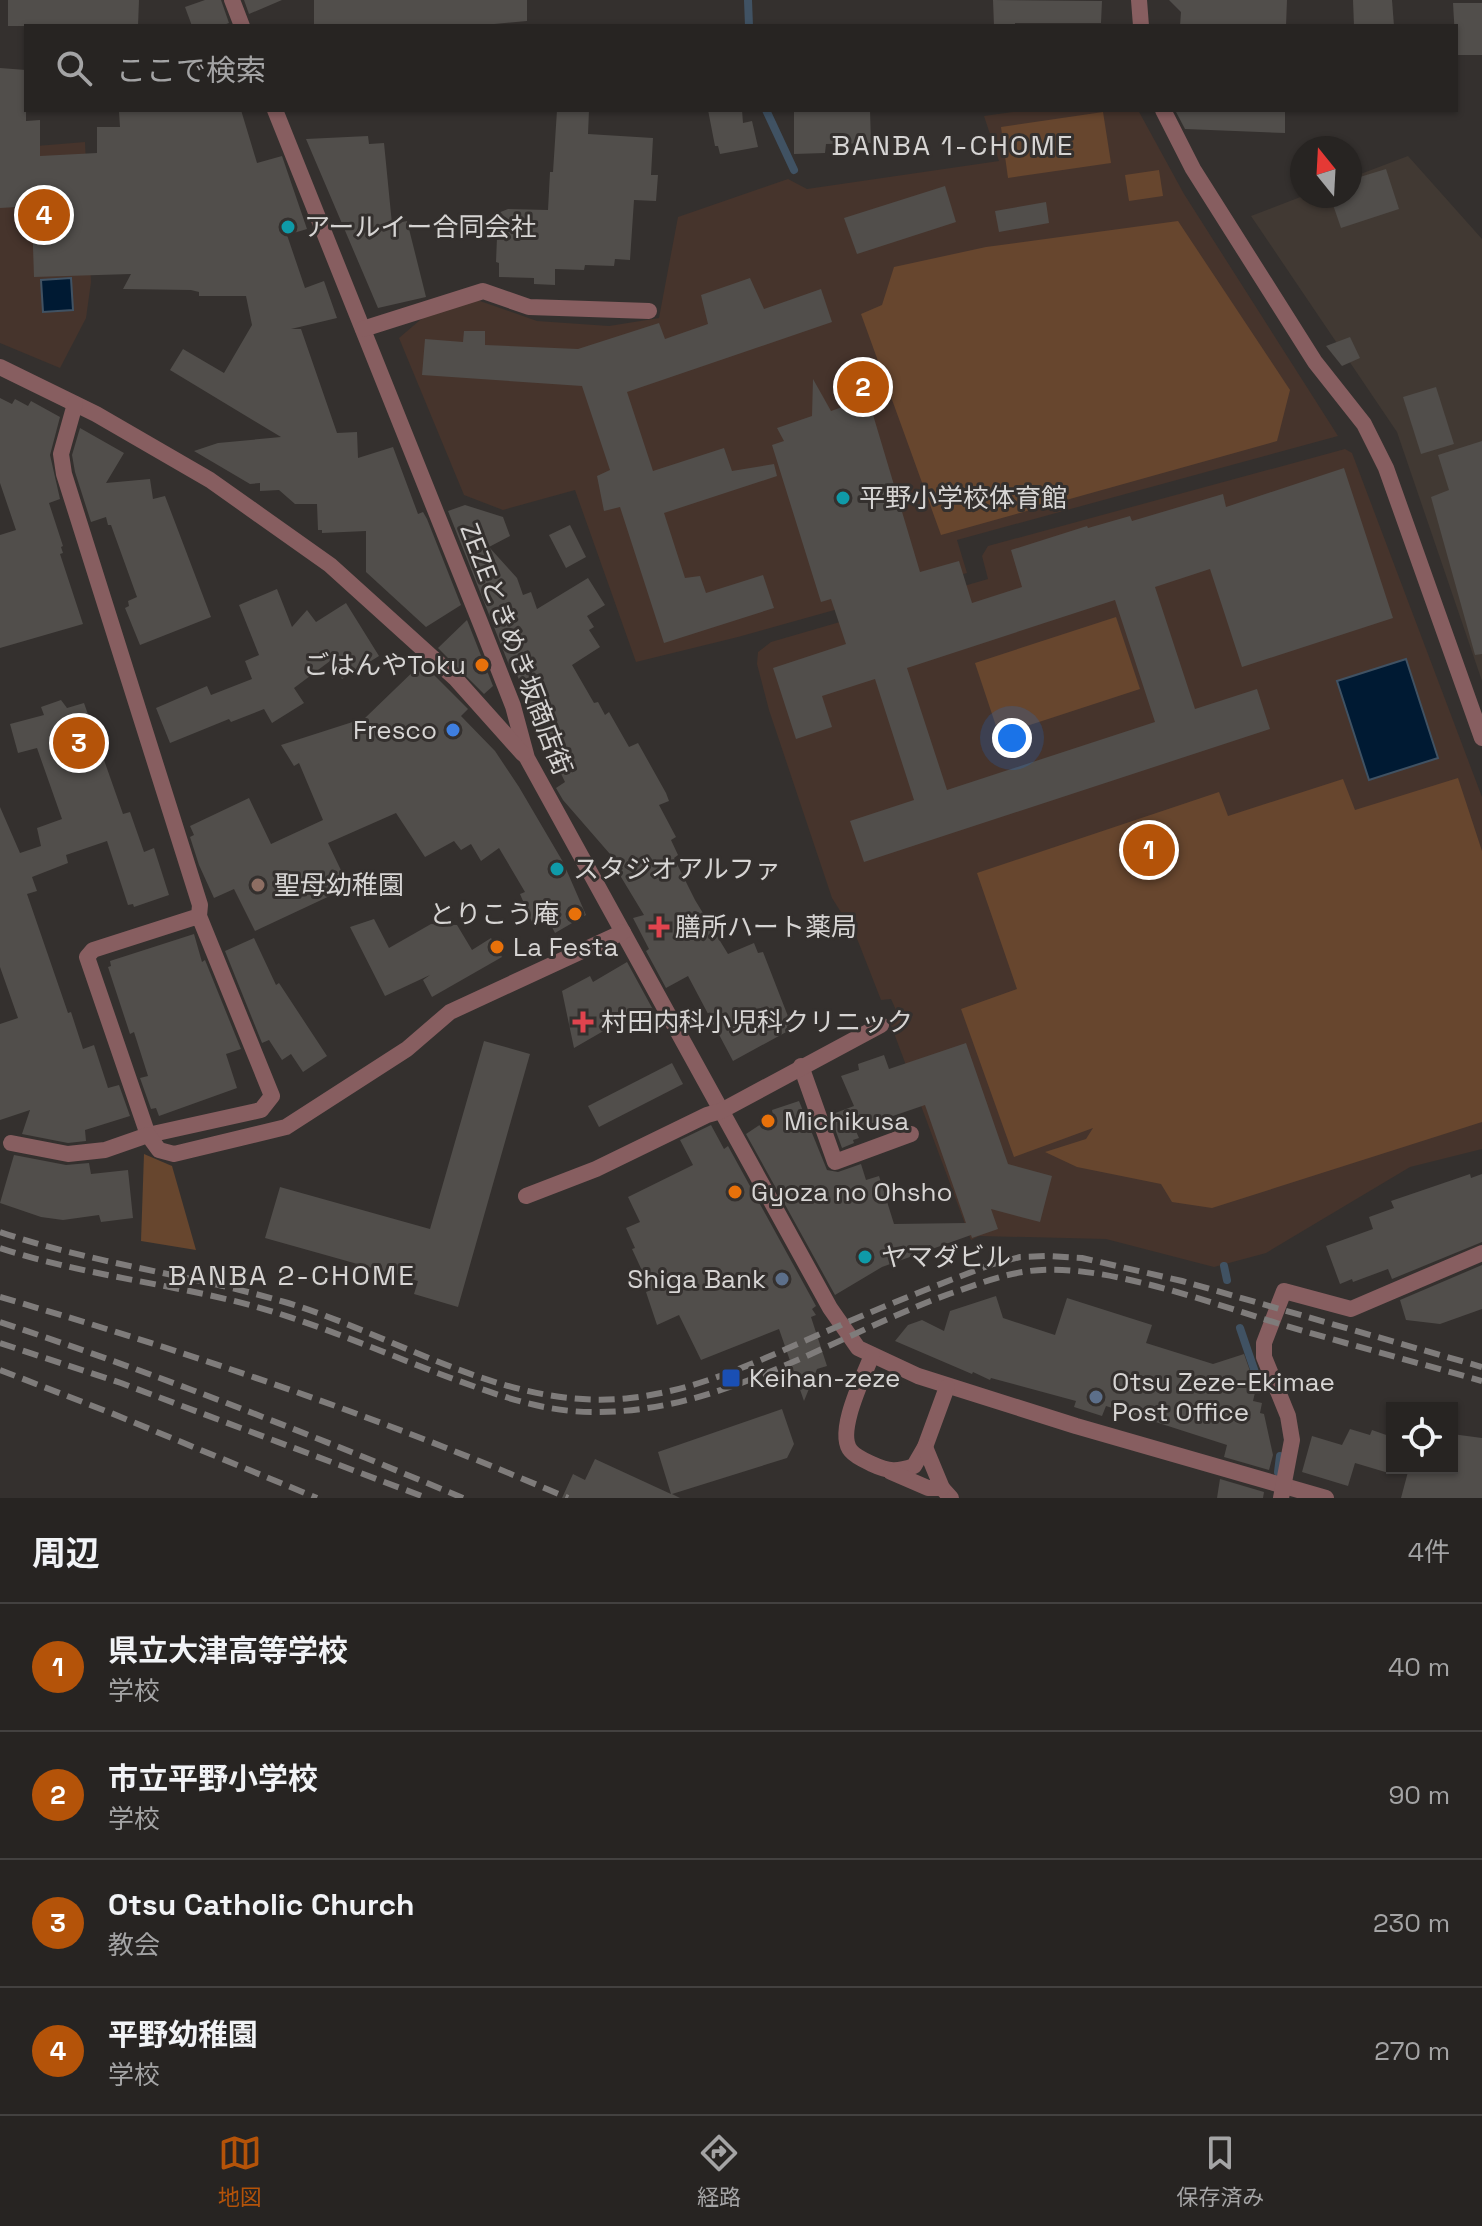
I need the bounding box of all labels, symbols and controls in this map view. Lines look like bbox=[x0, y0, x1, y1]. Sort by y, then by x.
search box bbox=[24, 24, 1458, 112]
icon: search bbox=[52, 46, 96, 90]
text: ここで検索 bbox=[116, 51, 266, 90]
district label: BANBA 1-CHOME bbox=[832, 127, 1074, 163]
north arrow bbox=[1290, 136, 1362, 208]
pin: 4 bbox=[18, 185, 70, 245]
place label: アールイー合同会社 bbox=[304, 210, 536, 244]
marker: アールイー合同会社 bbox=[279, 218, 297, 236]
pin: 2 bbox=[837, 357, 889, 417]
place label: 平野小学校体育館 bbox=[859, 481, 1067, 515]
marker: 平野小学校体育館 bbox=[834, 489, 852, 507]
street label: ZEZEときめき坂商店街 bbox=[452, 518, 580, 780]
place label: ごはんやToku bbox=[303, 648, 466, 682]
marker: ごはんやToku bbox=[473, 656, 491, 674]
pin: 3 bbox=[53, 713, 105, 773]
place label: Fresco bbox=[353, 713, 437, 747]
your location bbox=[992, 718, 1032, 758]
marker: Fresco bbox=[444, 721, 462, 739]
pin: 1 bbox=[1123, 820, 1175, 880]
place label: スタジオアルファ bbox=[573, 852, 781, 886]
marker: スタジオアルファ bbox=[548, 860, 566, 878]
place label: 聖母幼稚園 bbox=[274, 868, 404, 902]
marker: 聖母幼稚園 bbox=[249, 876, 267, 894]
place label: とりこう庵 bbox=[429, 897, 559, 931]
marker: とりこう庵 bbox=[566, 905, 584, 923]
place label: 膳所ハート薬局 bbox=[675, 910, 857, 944]
marker: 膳所ハート薬局 bbox=[650, 918, 668, 936]
place label: La Festa bbox=[513, 930, 618, 964]
marker: La Festa bbox=[488, 938, 506, 956]
place label: 村田内科小児科クリニック bbox=[601, 1005, 913, 1039]
marker: 村田内科小児科クリニック bbox=[572, 1011, 594, 1033]
place label: Michikusa bbox=[784, 1104, 909, 1138]
marker: Michikusa bbox=[759, 1112, 777, 1130]
place label: Gyoza no Ohsho bbox=[751, 1175, 953, 1209]
marker: Gyoza no Ohsho bbox=[726, 1183, 744, 1201]
place label: ヤマダビル bbox=[881, 1240, 1011, 1274]
marker: ヤマダビル bbox=[856, 1248, 874, 1266]
district label: BANBA 2-CHOME bbox=[168, 1257, 416, 1293]
place label: Shiga Bank bbox=[627, 1262, 766, 1296]
marker: Shiga Bank bbox=[773, 1270, 791, 1288]
place label: Keihan-zeze bbox=[749, 1361, 900, 1395]
place label: Otsu Zeze-Ekimae Post Office bbox=[1112, 1365, 1335, 1429]
marker: Keihan-zeze bbox=[720, 1367, 742, 1389]
marker: Otsu Zeze-Ekimae Post Office bbox=[1087, 1388, 1105, 1406]
map controls bbox=[1386, 1402, 1458, 1474]
button: locate bbox=[1386, 1402, 1458, 1474]
text: 周辺 bbox=[32, 1532, 100, 1575]
text: 4件 bbox=[1408, 1535, 1450, 1569]
text: 県立大津高等学校 bbox=[108, 1631, 348, 1670]
text: 1 bbox=[52, 1650, 64, 1684]
text: 40 m bbox=[1388, 1650, 1450, 1684]
text: 学校 bbox=[108, 1674, 160, 1708]
text: 市立平野小学校 bbox=[108, 1759, 318, 1798]
text: 2 bbox=[50, 1778, 66, 1812]
text: 90 m bbox=[1388, 1778, 1450, 1812]
text: 学校 bbox=[108, 1802, 160, 1836]
text: Otsu Catholic Church bbox=[108, 1885, 414, 1924]
text: 3 bbox=[50, 1906, 66, 1940]
text: 230 m bbox=[1373, 1906, 1450, 1940]
text: 教会 bbox=[108, 1928, 160, 1962]
text: 平野幼稚園 bbox=[108, 2015, 258, 2054]
text: 4 bbox=[50, 2034, 66, 2068]
text: 270 m bbox=[1374, 2034, 1450, 2068]
text: 学校 bbox=[108, 2058, 160, 2092]
tab: 地図 bbox=[218, 2131, 262, 2211]
tab: 経路 bbox=[697, 2131, 741, 2211]
tab: 保存済み bbox=[1176, 2131, 1264, 2211]

